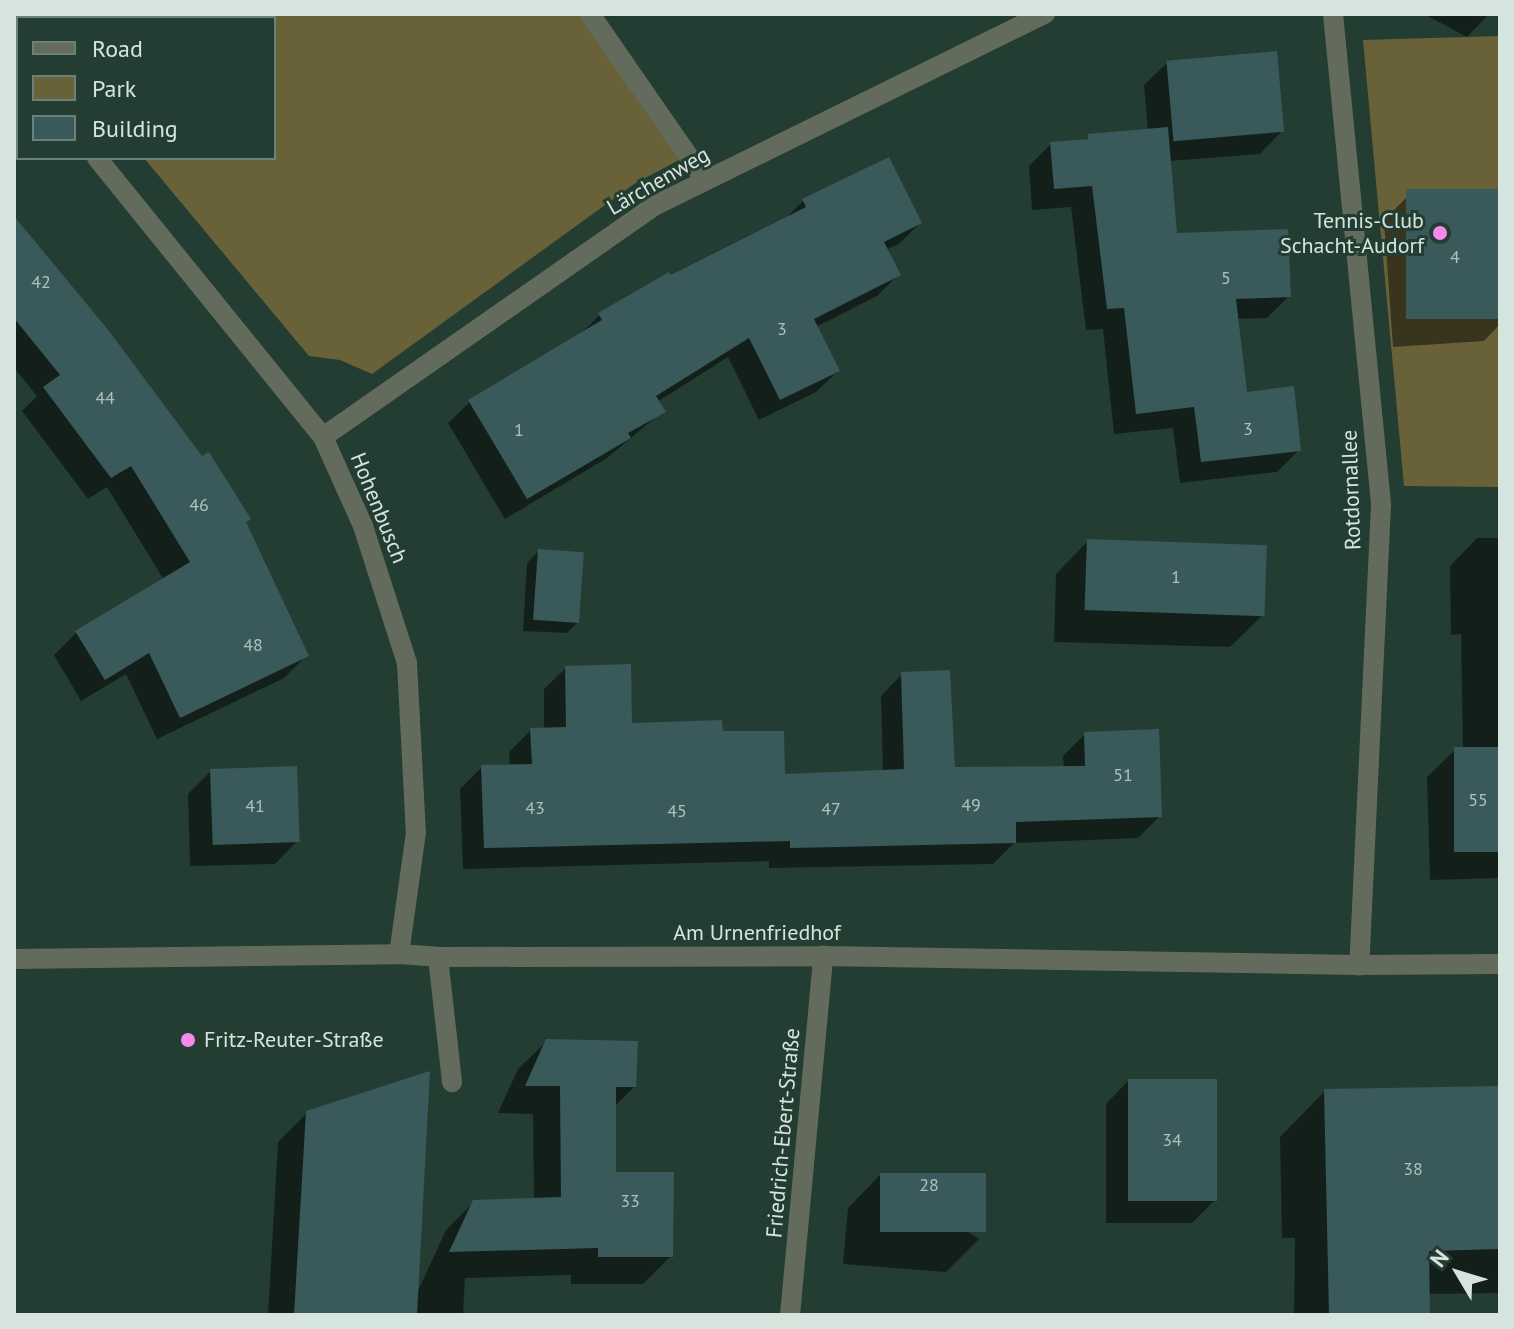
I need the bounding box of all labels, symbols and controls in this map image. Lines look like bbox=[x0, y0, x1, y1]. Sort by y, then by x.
legend bbox=[16, 16, 276, 160]
text: Road bbox=[92, 33, 143, 64]
text: Park bbox=[92, 73, 136, 104]
text: Building bbox=[92, 113, 178, 144]
street label: Lärchenweg bbox=[602, 141, 714, 221]
place label: Tennis-Club Schacht-Audorf bbox=[1280, 207, 1424, 258]
marker: Tennis-Club Schacht-Audorf bbox=[1431, 224, 1449, 242]
house number: 4 bbox=[1450, 246, 1460, 268]
house number: 5 bbox=[1221, 267, 1231, 289]
house number: 42 bbox=[31, 271, 51, 293]
house number: 3 bbox=[777, 318, 787, 340]
house number: 44 bbox=[95, 387, 115, 409]
house number: 3 bbox=[1243, 418, 1253, 440]
house number: 1 bbox=[514, 419, 524, 441]
street label: Rotdornallee bbox=[1336, 429, 1366, 551]
street label: Hohenbusch bbox=[345, 449, 413, 567]
house number: 46 bbox=[189, 494, 209, 516]
house number: 1 bbox=[1171, 566, 1181, 588]
house number: 48 bbox=[243, 634, 263, 656]
house number: 51 bbox=[1113, 764, 1133, 786]
house number: 55 bbox=[1468, 789, 1488, 811]
house number: 49 bbox=[961, 794, 981, 816]
house number: 41 bbox=[245, 795, 265, 817]
house number: 43 bbox=[525, 797, 545, 819]
house number: 47 bbox=[821, 798, 841, 820]
house number: 45 bbox=[667, 800, 687, 822]
street label: Am Urnenfriedhof bbox=[673, 920, 841, 946]
place label: Fritz-Reuter-Straße bbox=[204, 1027, 384, 1053]
street label: Friedrich-Ebert-Straße bbox=[761, 1027, 805, 1239]
marker: Fritz-Reuter-Straße bbox=[179, 1031, 197, 1049]
house number: 34 bbox=[1162, 1129, 1182, 1151]
house number: 38 bbox=[1403, 1158, 1423, 1180]
house number: 28 bbox=[919, 1174, 939, 1196]
house number: 33 bbox=[620, 1190, 640, 1212]
north arrow bbox=[1418, 1233, 1498, 1313]
text: N bbox=[1424, 1244, 1455, 1273]

